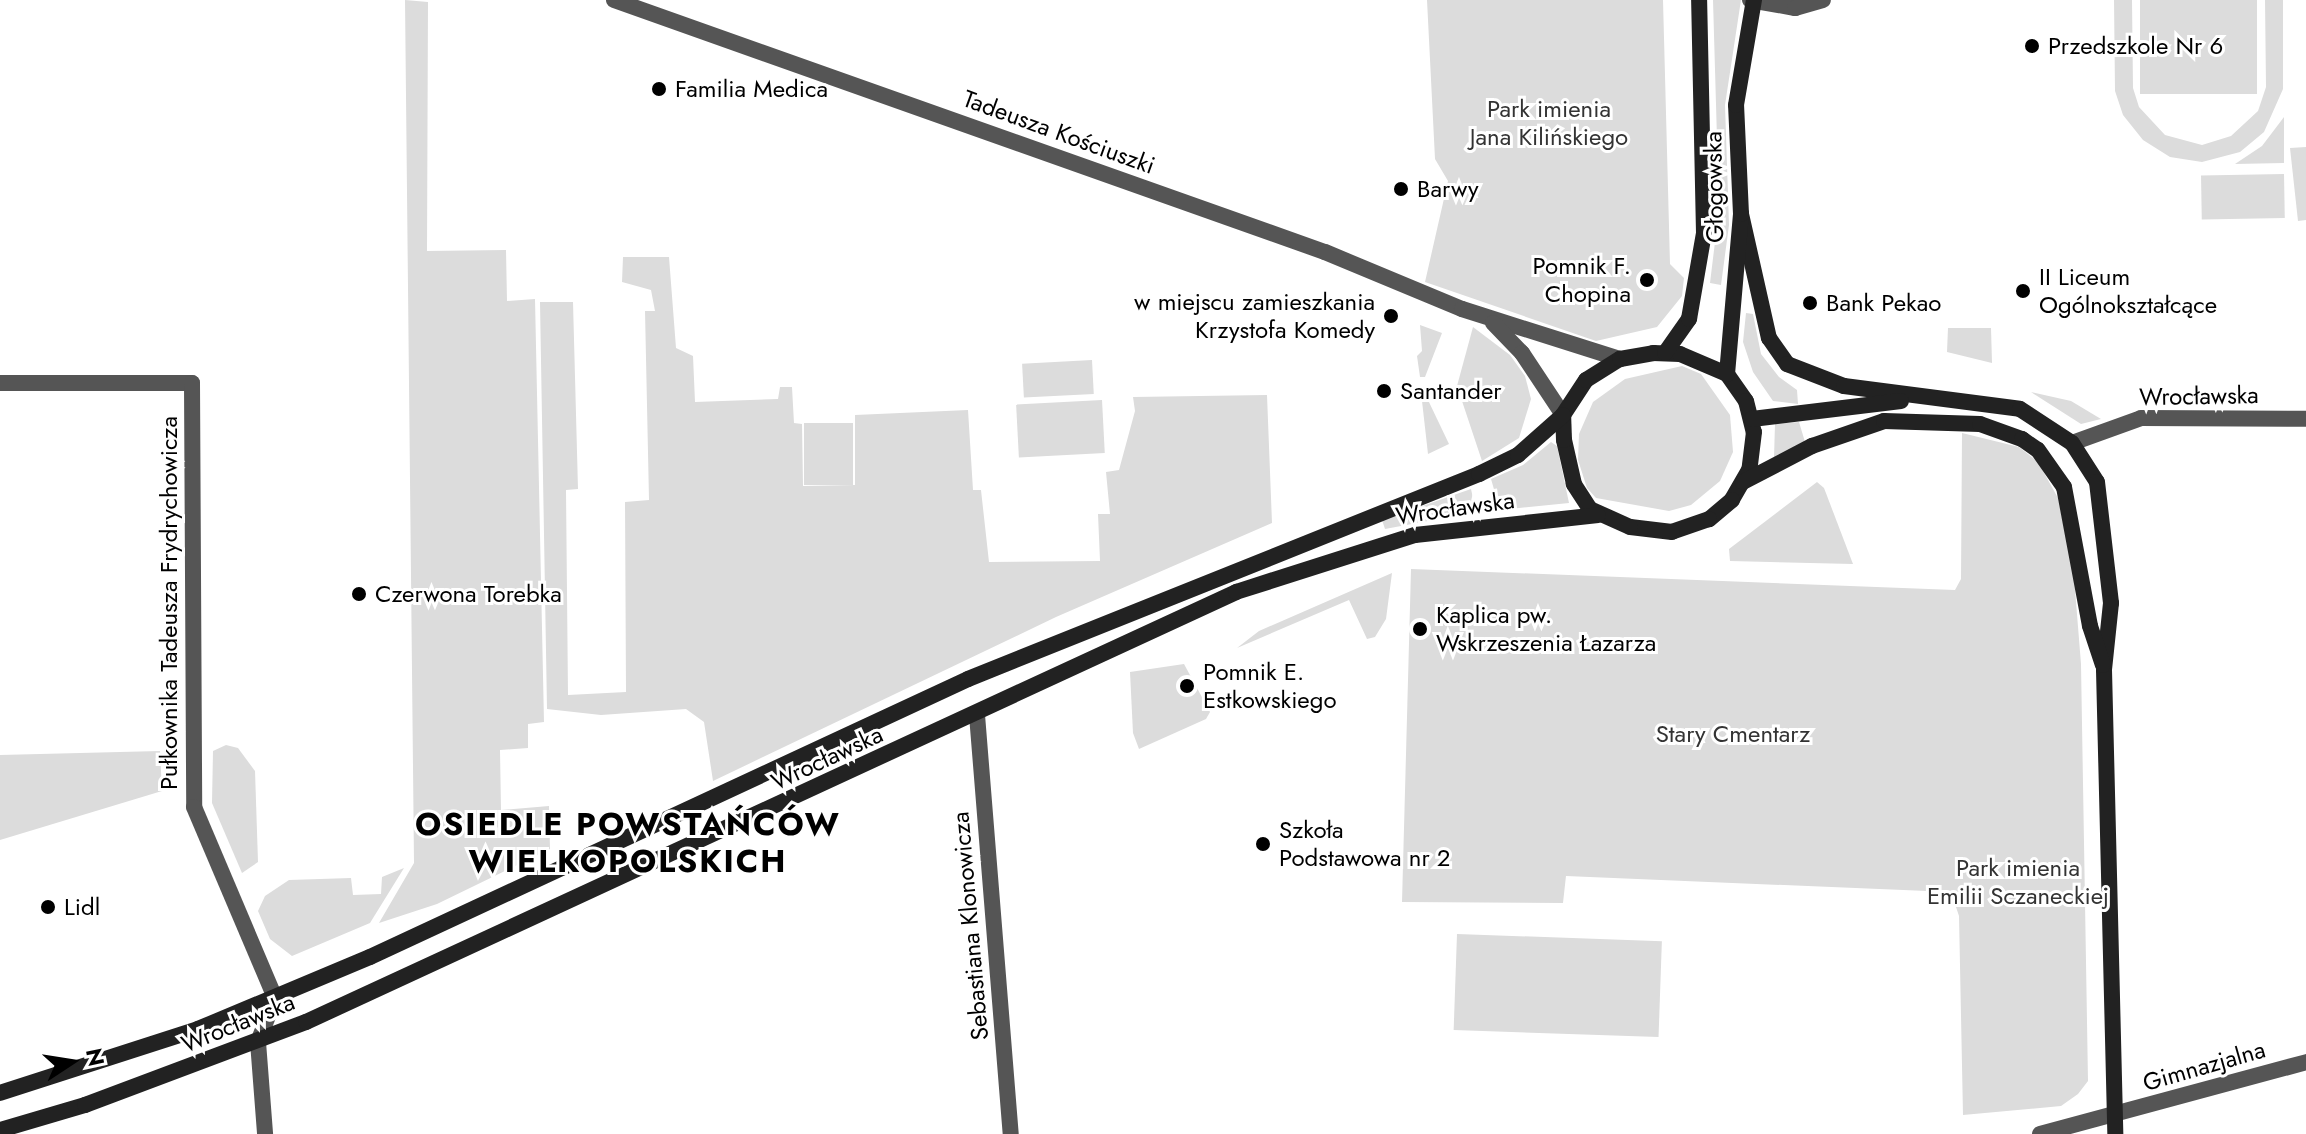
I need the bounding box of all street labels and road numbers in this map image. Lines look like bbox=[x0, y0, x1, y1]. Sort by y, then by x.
street label: Tadeusza Kościuszki bbox=[959, 84, 1159, 180]
street label: Głogowska bbox=[1699, 131, 1729, 243]
street label: Wrocławska bbox=[2139, 381, 2259, 411]
street label: Pułkownika Tadeusza Frydrychowicza bbox=[155, 416, 183, 790]
street label: Wrocławska bbox=[1394, 485, 1516, 531]
street label: Wrocławska bbox=[767, 720, 887, 796]
street label: Sebastiana Klonowicza bbox=[946, 810, 994, 1042]
street label: Wrocławska bbox=[177, 987, 299, 1059]
street label: Gimnazjalna bbox=[2139, 1035, 2269, 1097]

